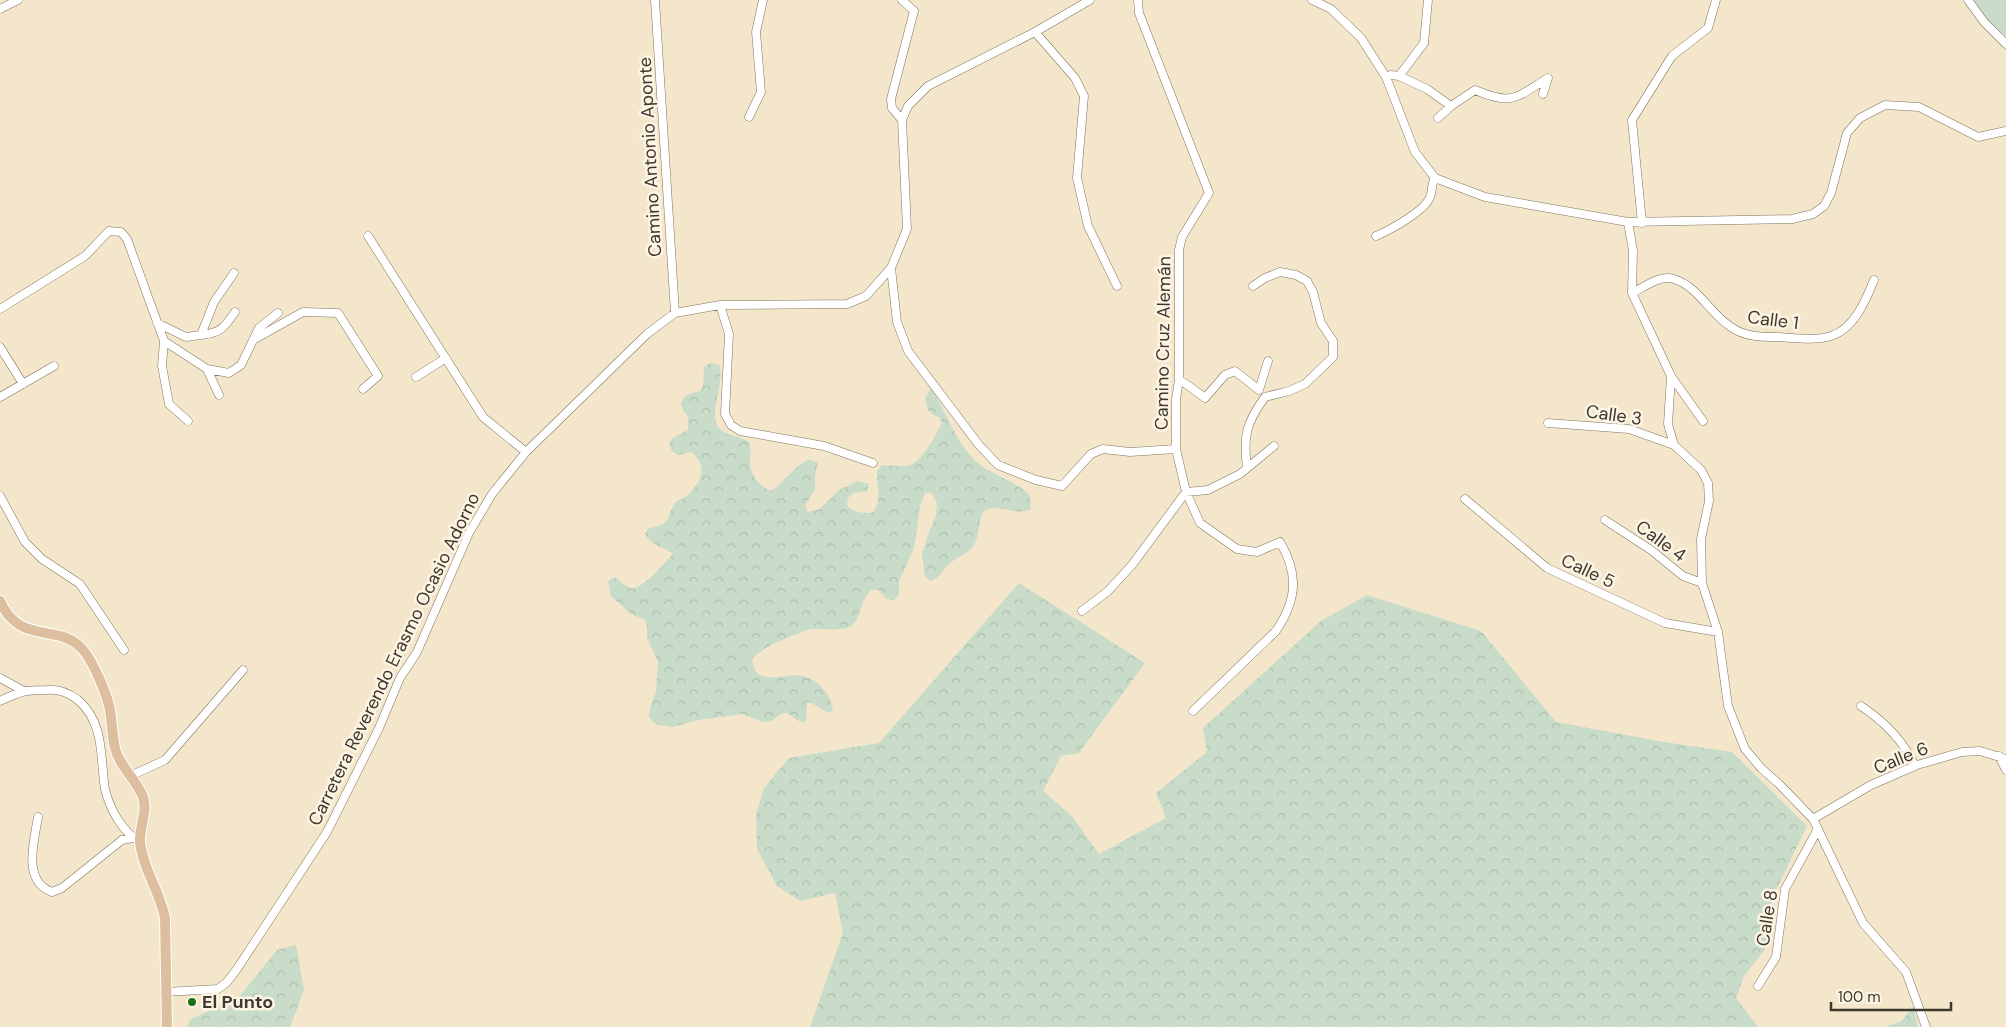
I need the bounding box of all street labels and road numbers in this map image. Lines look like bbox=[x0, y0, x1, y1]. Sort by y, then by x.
street label: Camino Antonio Aponte bbox=[633, 57, 667, 257]
street label: Camino Cruz Alemán bbox=[1149, 256, 1177, 430]
street label: Calle 1 bbox=[1746, 305, 1800, 335]
street label: Calle 3 bbox=[1584, 399, 1644, 431]
street label: Carretera Reverendo Erasmo Ocasio Adorno bbox=[303, 488, 485, 830]
street label: Calle 4 bbox=[1631, 515, 1691, 567]
street label: Calle 5 bbox=[1557, 548, 1619, 594]
street label: Calle 6 bbox=[1870, 736, 1932, 780]
street label: Calle 8 bbox=[1751, 888, 1783, 948]

